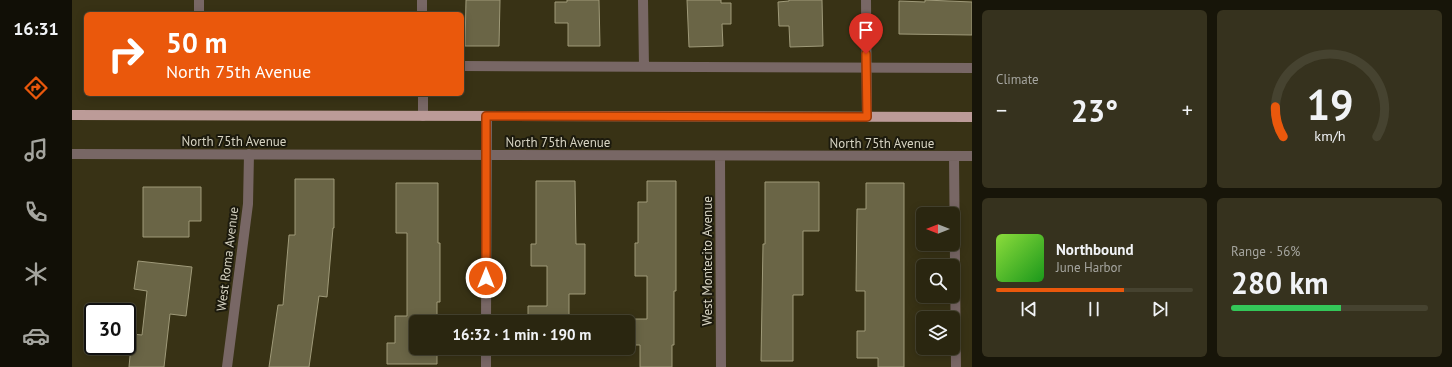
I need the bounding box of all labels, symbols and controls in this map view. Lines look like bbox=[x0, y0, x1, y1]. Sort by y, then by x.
pin bbox=[849, 13, 883, 54]
text: 16:31 bbox=[13, 17, 59, 40]
icon: arrive bbox=[855, 19, 877, 41]
text: 50 m bbox=[166, 24, 227, 61]
icon: right bbox=[100, 28, 152, 80]
text: North 75th Avenue bbox=[166, 60, 311, 83]
text: Climate bbox=[996, 71, 1039, 88]
icon: directions bbox=[22, 74, 50, 102]
text: 19 bbox=[1306, 78, 1353, 131]
text: 23° bbox=[1071, 91, 1118, 130]
text: − bbox=[996, 96, 1007, 124]
text: + bbox=[1182, 96, 1193, 124]
text: km/h bbox=[1314, 125, 1345, 144]
street label: North 75th Avenue bbox=[182, 133, 286, 150]
street label: North 75th Avenue bbox=[506, 134, 610, 151]
street label: North 75th Avenue bbox=[830, 135, 934, 152]
icon: music bbox=[22, 136, 50, 164]
street label: West Montecito Avenue bbox=[699, 196, 716, 326]
icon: phone bbox=[22, 198, 50, 226]
street label: West Roma Avenue bbox=[213, 206, 242, 312]
north arrow bbox=[916, 207, 960, 251]
map controls bbox=[916, 207, 960, 355]
text: Northbound bbox=[1056, 240, 1133, 259]
text: Range · 56% bbox=[1231, 243, 1300, 260]
position arrow bbox=[465, 257, 507, 299]
button: search bbox=[916, 259, 960, 303]
text: June Harbor bbox=[1056, 259, 1122, 276]
icon: climate bbox=[22, 260, 50, 288]
text: 280 km bbox=[1231, 263, 1329, 302]
icon: previous bbox=[1018, 298, 1040, 320]
icon: pause bbox=[1083, 298, 1105, 320]
icon: next bbox=[1149, 298, 1171, 320]
speed limit sign: 30 bbox=[84, 303, 136, 355]
button: layers bbox=[916, 311, 960, 355]
icon: car bbox=[22, 322, 50, 350]
text: 16:32 · 1 min · 190 m bbox=[453, 325, 591, 344]

